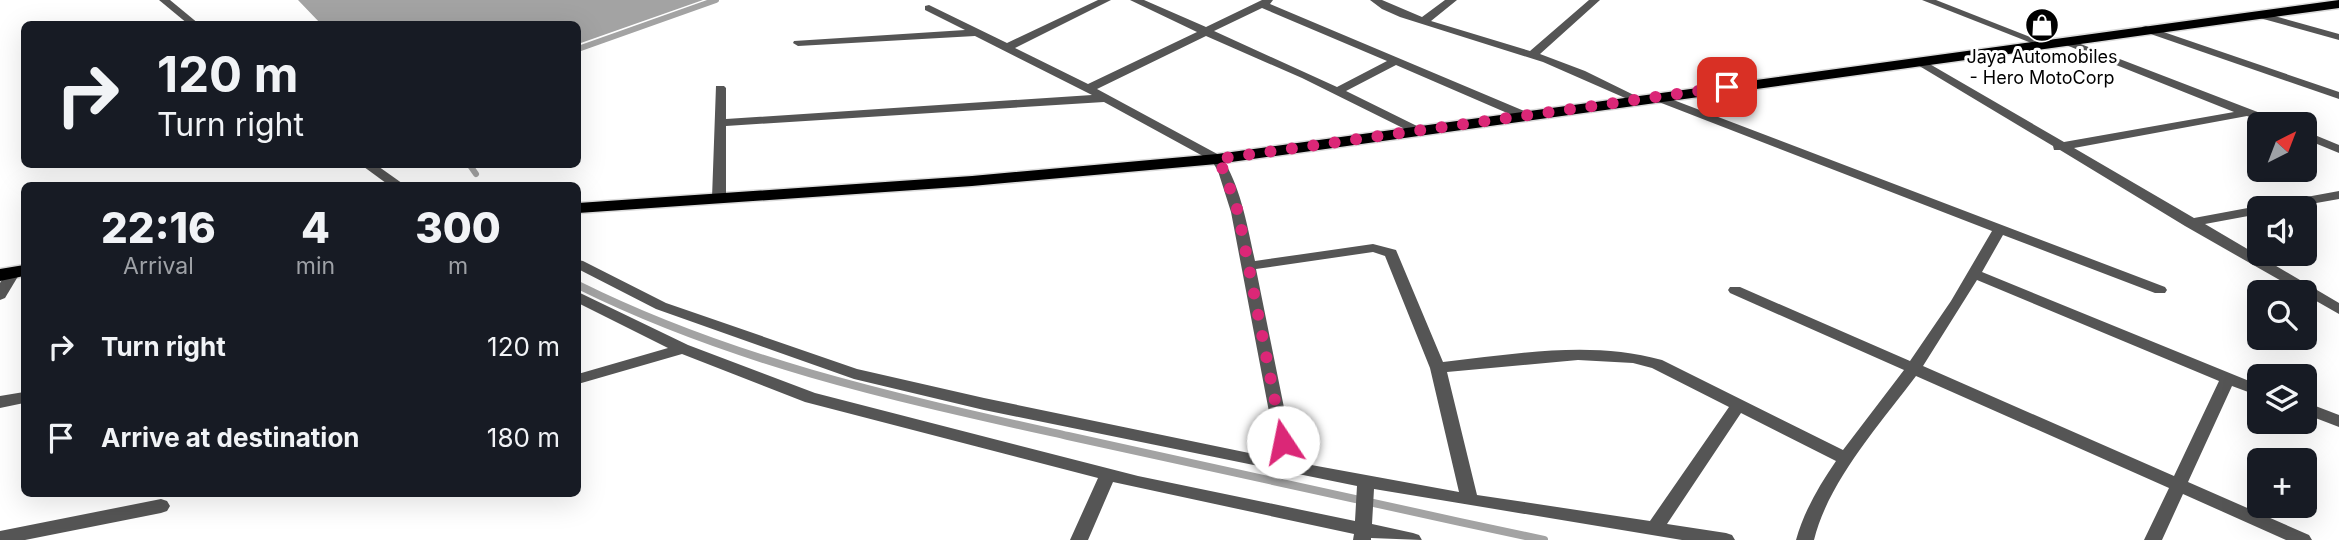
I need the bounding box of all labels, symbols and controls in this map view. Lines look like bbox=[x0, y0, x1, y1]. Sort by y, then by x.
shop icon: Jaya Automobiles - Hero MotoCorp bbox=[2023, 6, 2061, 44]
text: 120 m bbox=[157, 45, 298, 104]
place label: Jaya Automobiles - Hero MotoCorp bbox=[1966, 46, 2118, 88]
icon: right bbox=[42, 49, 133, 140]
pin bbox=[1697, 57, 1757, 117]
icon: arrive bbox=[1708, 68, 1746, 106]
text: Turn right bbox=[157, 105, 304, 144]
north arrow bbox=[2247, 112, 2317, 182]
map controls bbox=[2247, 112, 2317, 518]
button: sound bbox=[2247, 196, 2317, 266]
text: 22:16 bbox=[101, 202, 216, 253]
text: 4 bbox=[301, 202, 330, 253]
text: 300 bbox=[415, 202, 501, 253]
text: Arrival bbox=[123, 252, 194, 280]
text: min bbox=[296, 252, 335, 280]
text: m bbox=[448, 252, 468, 280]
button: search bbox=[2247, 280, 2317, 350]
icon: right bbox=[42, 328, 80, 366]
text: Turn right bbox=[101, 331, 226, 362]
text: 120 m bbox=[487, 331, 560, 362]
button: layers bbox=[2247, 364, 2317, 434]
position arrow bbox=[1246, 405, 1320, 479]
icon: arrive bbox=[42, 419, 80, 457]
text: Arrive at destination bbox=[101, 422, 360, 453]
text: 180 m bbox=[487, 422, 560, 453]
button: + bbox=[2247, 448, 2317, 518]

